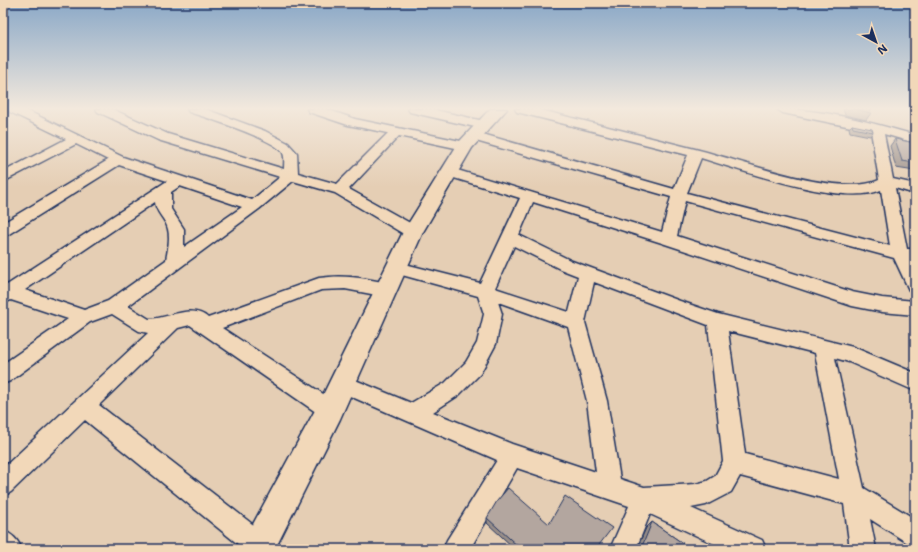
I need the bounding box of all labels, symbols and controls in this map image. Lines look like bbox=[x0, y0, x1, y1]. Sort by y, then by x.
north arrow bbox=[856, 22, 896, 62]
text: N bbox=[874, 41, 890, 58]

